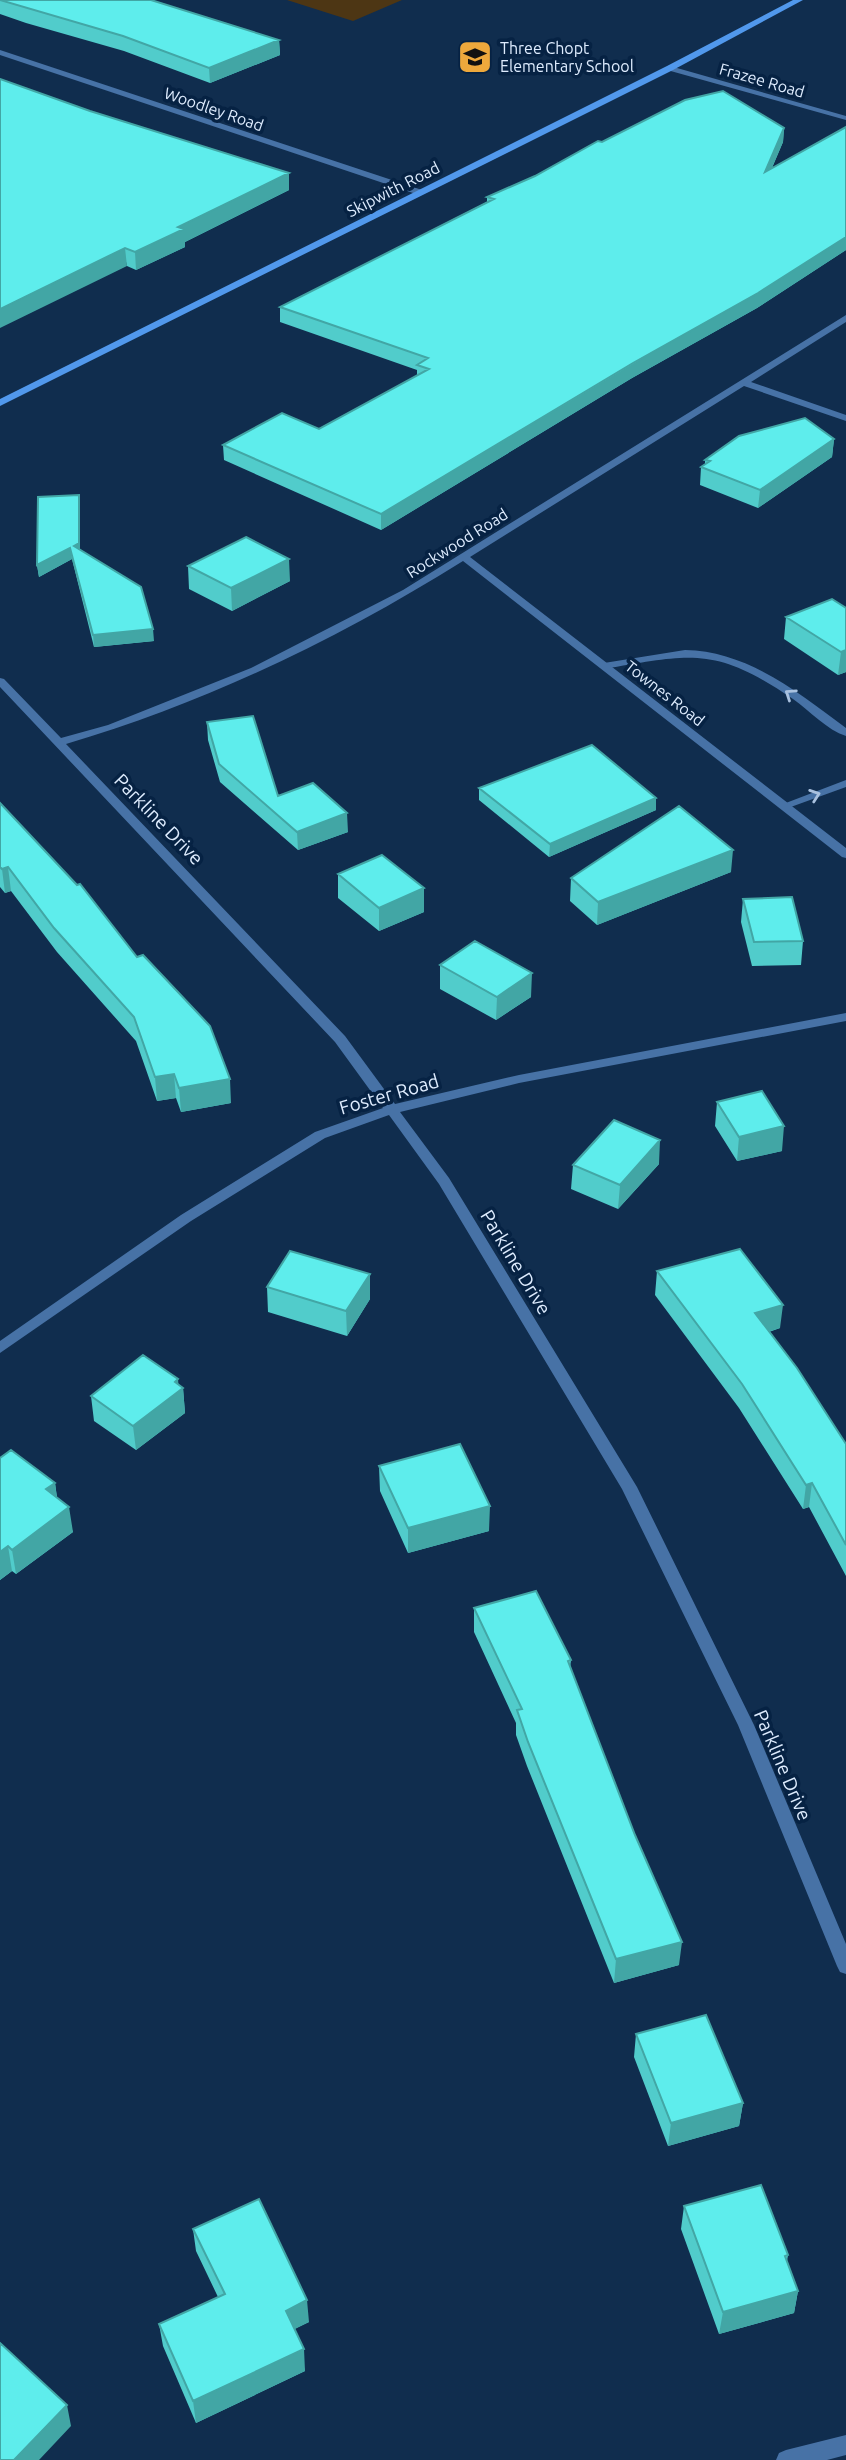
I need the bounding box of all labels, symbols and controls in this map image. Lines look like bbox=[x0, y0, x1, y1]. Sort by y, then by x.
school or university icon: Three Chopt Elementary School bbox=[456, 38, 494, 76]
place label: Three Chopt Elementary School bbox=[500, 39, 634, 75]
street label: Frazee Road bbox=[717, 59, 807, 101]
street label: Woodley Road bbox=[162, 84, 266, 134]
street label: Skipwith Road bbox=[343, 158, 443, 220]
street label: Rockwood Road bbox=[403, 505, 511, 581]
street label: Townes Road bbox=[622, 657, 708, 729]
one-way arrow bbox=[785, 689, 798, 702]
street label: Parkline Drive bbox=[110, 769, 208, 869]
one-way arrow bbox=[809, 789, 821, 803]
street label: Foster Road bbox=[337, 1069, 441, 1119]
street label: Parkline Drive bbox=[476, 1206, 556, 1318]
street label: Parkline Drive bbox=[750, 1706, 816, 1824]

